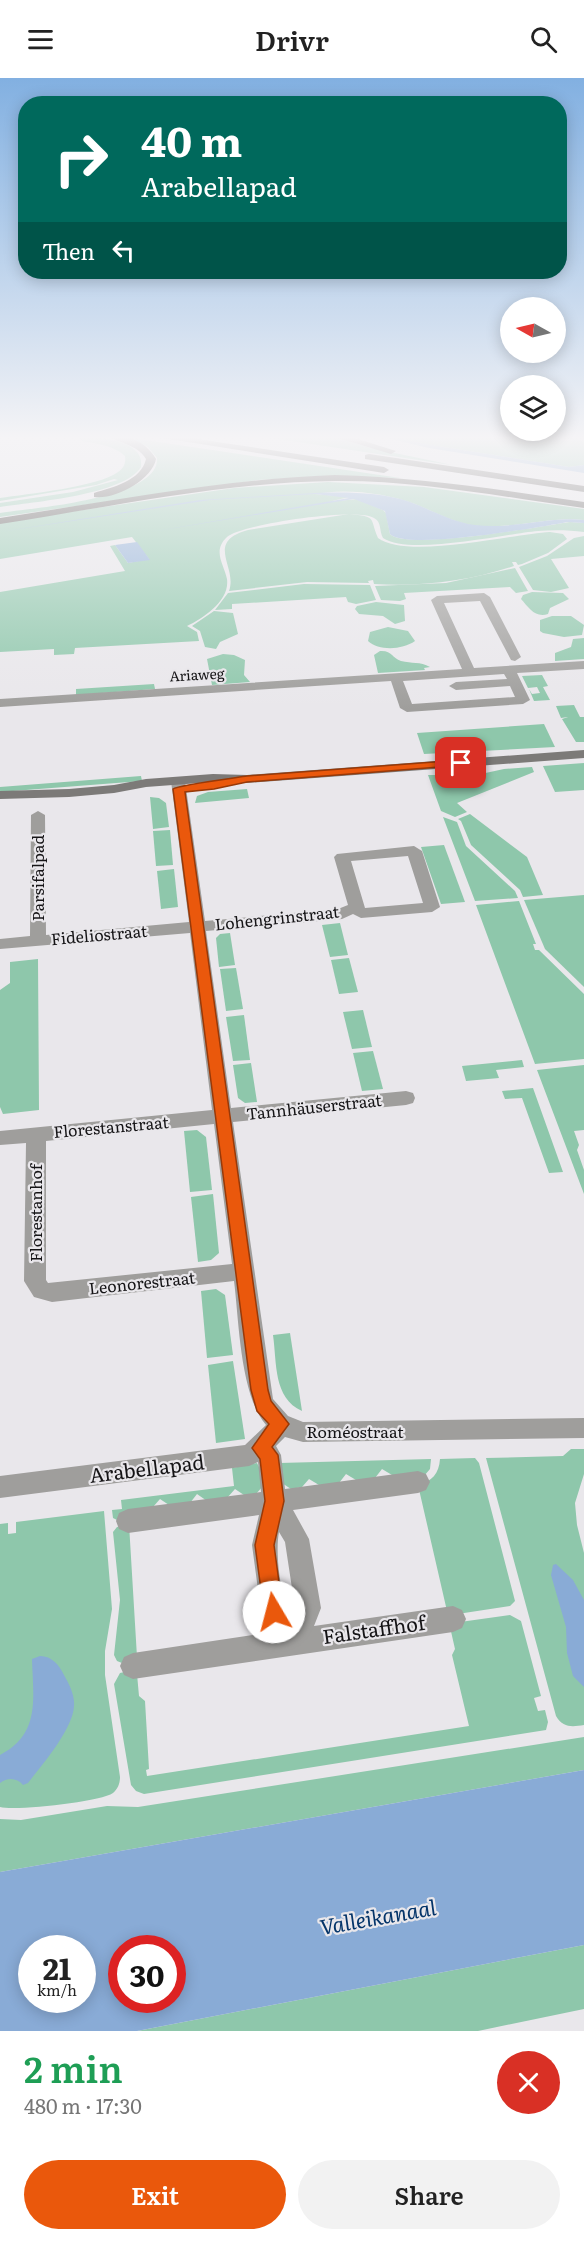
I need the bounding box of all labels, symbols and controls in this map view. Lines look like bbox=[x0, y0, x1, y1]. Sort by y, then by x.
text: Drivr bbox=[255, 19, 329, 59]
icon: menu bbox=[24, 23, 57, 56]
icon: search bbox=[527, 23, 560, 56]
text: 40 m bbox=[141, 108, 242, 170]
icon: right bbox=[42, 120, 120, 198]
text: Arabellapad bbox=[141, 165, 297, 205]
text: Then bbox=[42, 234, 95, 267]
icon: left bbox=[107, 234, 140, 267]
north arrow bbox=[500, 297, 566, 363]
map controls bbox=[500, 297, 566, 441]
button: layers bbox=[500, 375, 566, 441]
street label: Ariaweg bbox=[169, 663, 225, 685]
pin bbox=[435, 737, 486, 788]
icon: arrive bbox=[444, 746, 477, 779]
street label: Parsifalpad bbox=[25, 835, 49, 921]
street label: Lohengrinstraat bbox=[214, 898, 341, 935]
street label: Fideliostraat bbox=[50, 918, 149, 950]
street label: Tannhäuserstraat bbox=[245, 1087, 383, 1125]
street label: Florestanstraat bbox=[52, 1109, 170, 1143]
street label: Florestanhof bbox=[23, 1162, 47, 1262]
street label: Leonorestraat bbox=[87, 1264, 197, 1300]
street label: Roméostraat bbox=[306, 1419, 404, 1443]
street label: Arabellapad bbox=[88, 1445, 206, 1489]
position arrow bbox=[242, 1580, 306, 1644]
street label: Falstaffhof bbox=[320, 1606, 429, 1650]
water label: Valleikanaal bbox=[317, 1890, 438, 1941]
speed limit sign: 30 bbox=[108, 1935, 186, 2013]
text: 21 bbox=[43, 1945, 71, 1989]
text: km/h bbox=[37, 1978, 77, 2001]
text: 2 min bbox=[24, 2041, 123, 2094]
button: close bbox=[497, 2051, 560, 2114]
text: 480 m · 17:30 bbox=[24, 2090, 142, 2120]
button: Exit bbox=[24, 2160, 286, 2229]
button: Share bbox=[298, 2160, 560, 2229]

